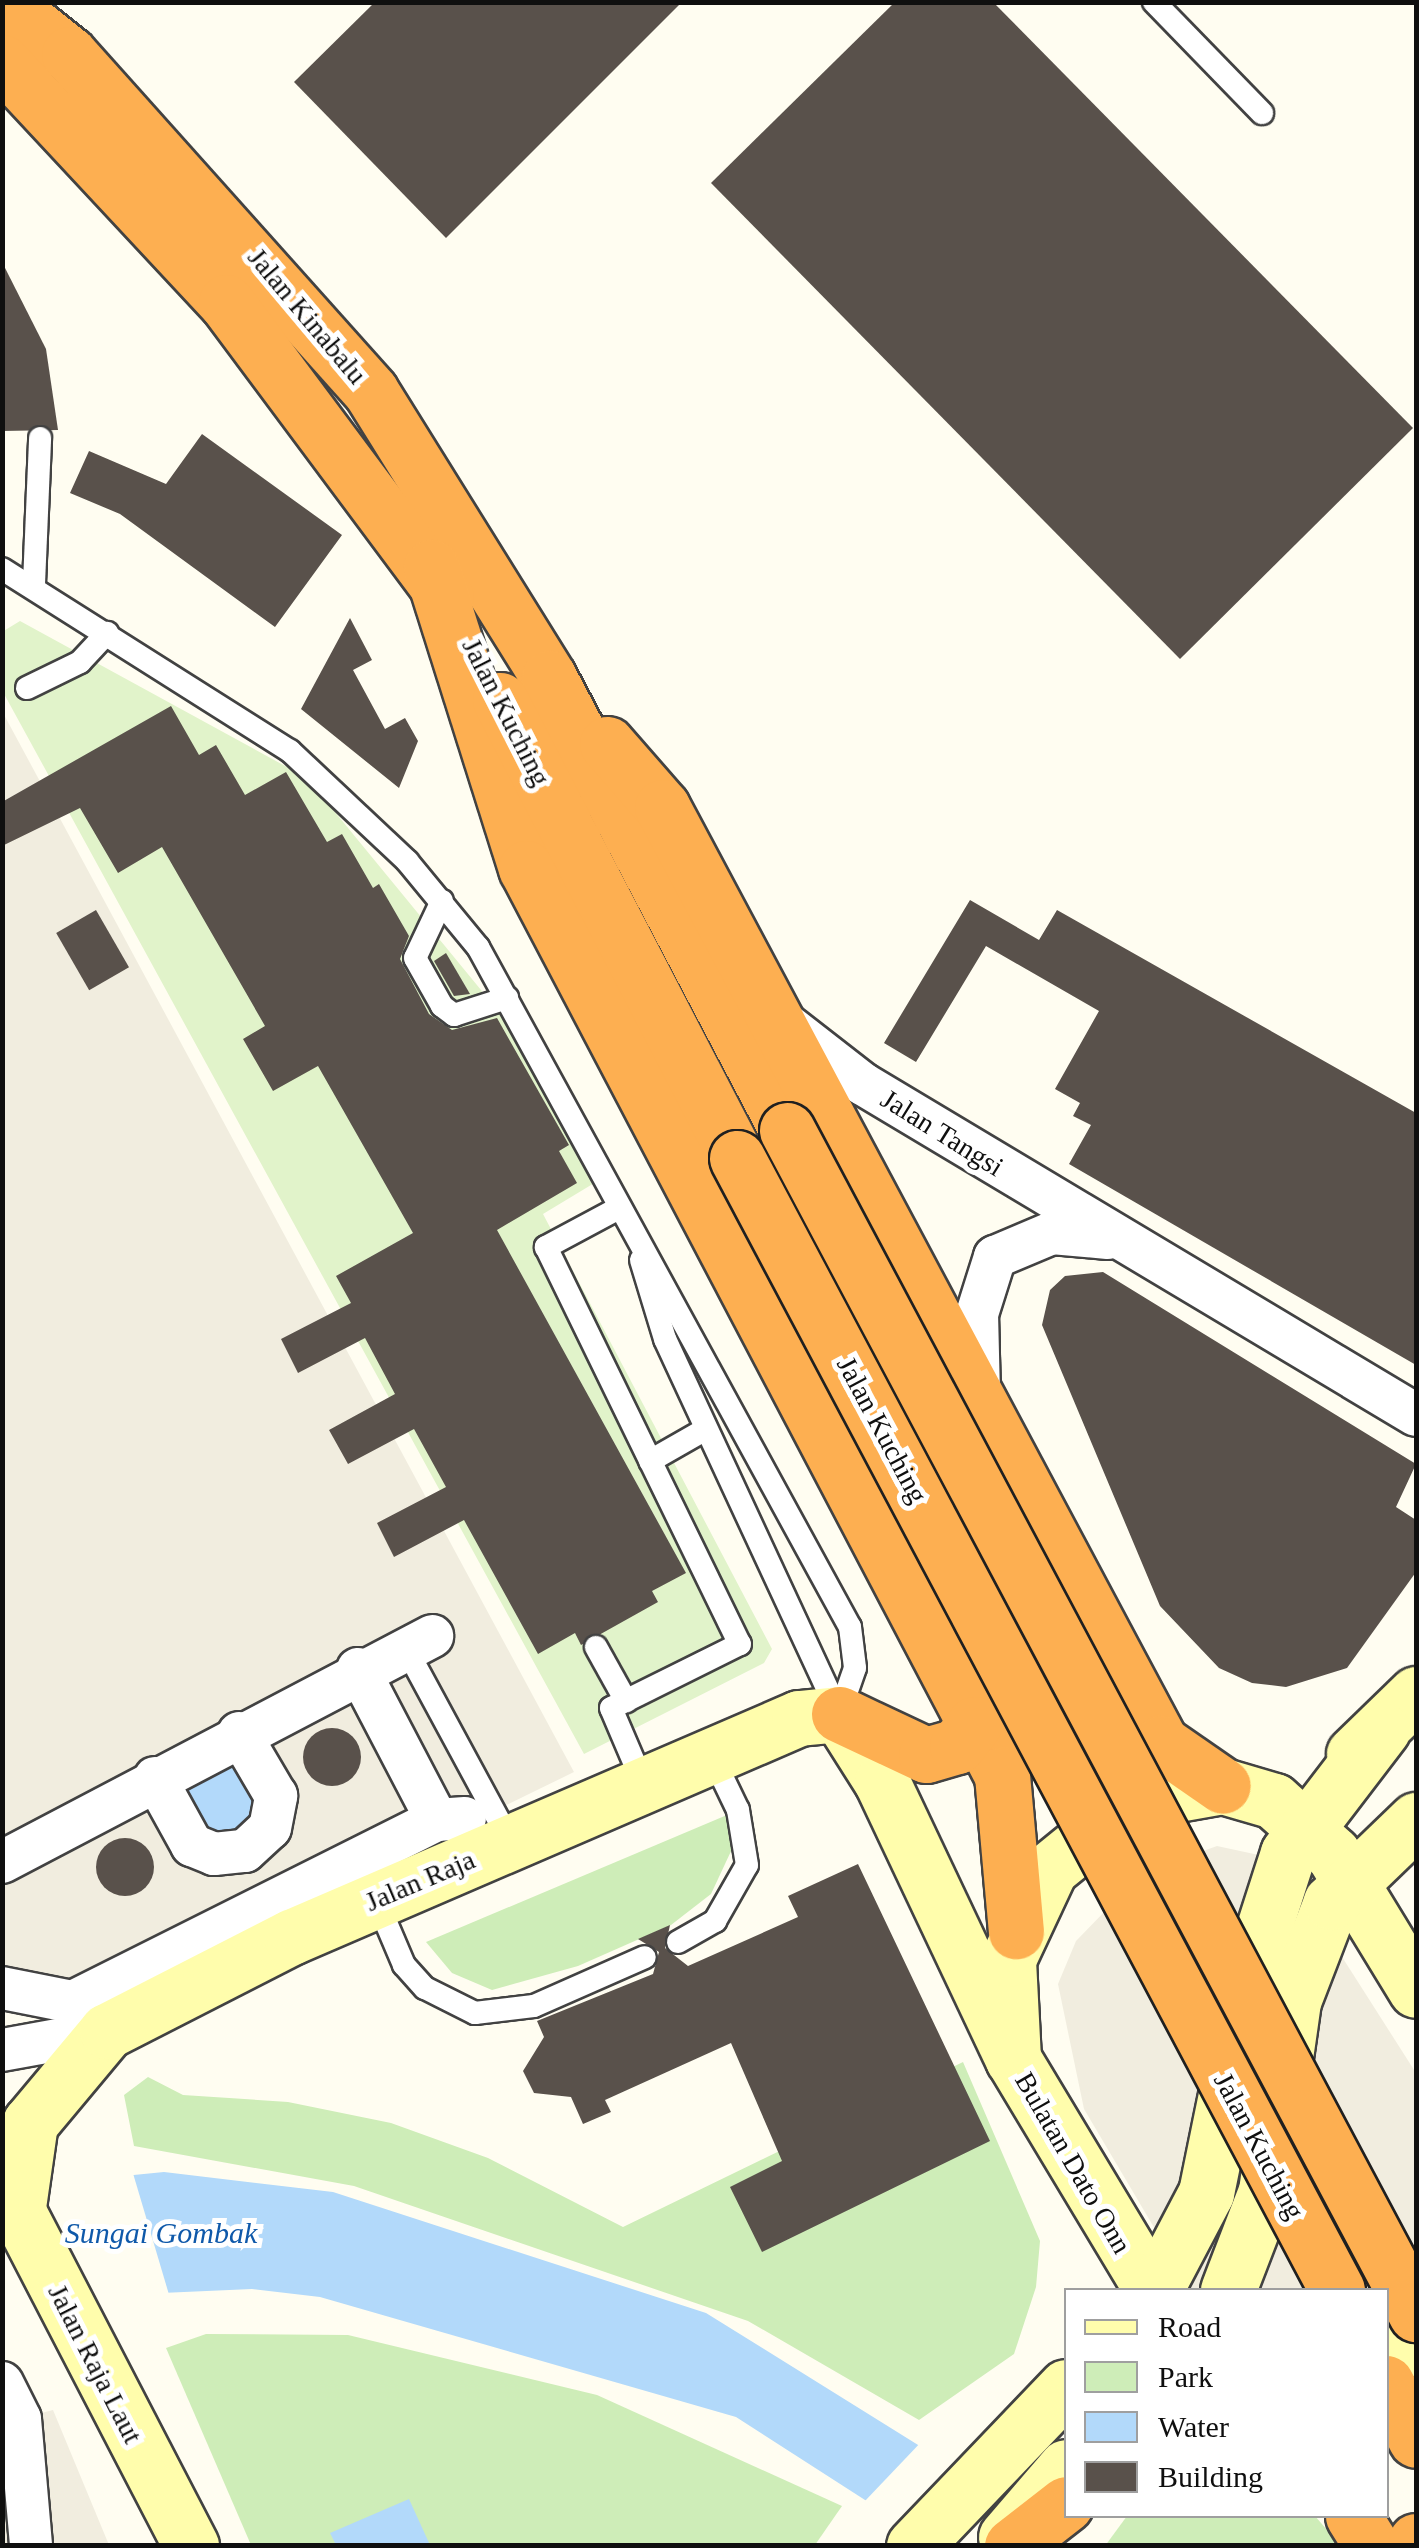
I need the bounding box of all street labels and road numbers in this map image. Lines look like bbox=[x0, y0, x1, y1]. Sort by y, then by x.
street label: Jalan Kinabalu bbox=[240, 241, 374, 391]
street label: Jalan Kuching bbox=[454, 633, 558, 791]
street label: Jalan Tangsi bbox=[874, 1082, 1010, 1184]
street label: Jalan Kuching bbox=[829, 1351, 935, 1509]
street label: Jalan Raja bbox=[360, 1843, 480, 1919]
street label: Bulatan Dato Onn bbox=[1008, 2066, 1138, 2260]
street label: Jalan Kuching bbox=[1206, 2067, 1312, 2225]
street label: Jalan Raja Laut bbox=[40, 2279, 150, 2449]

